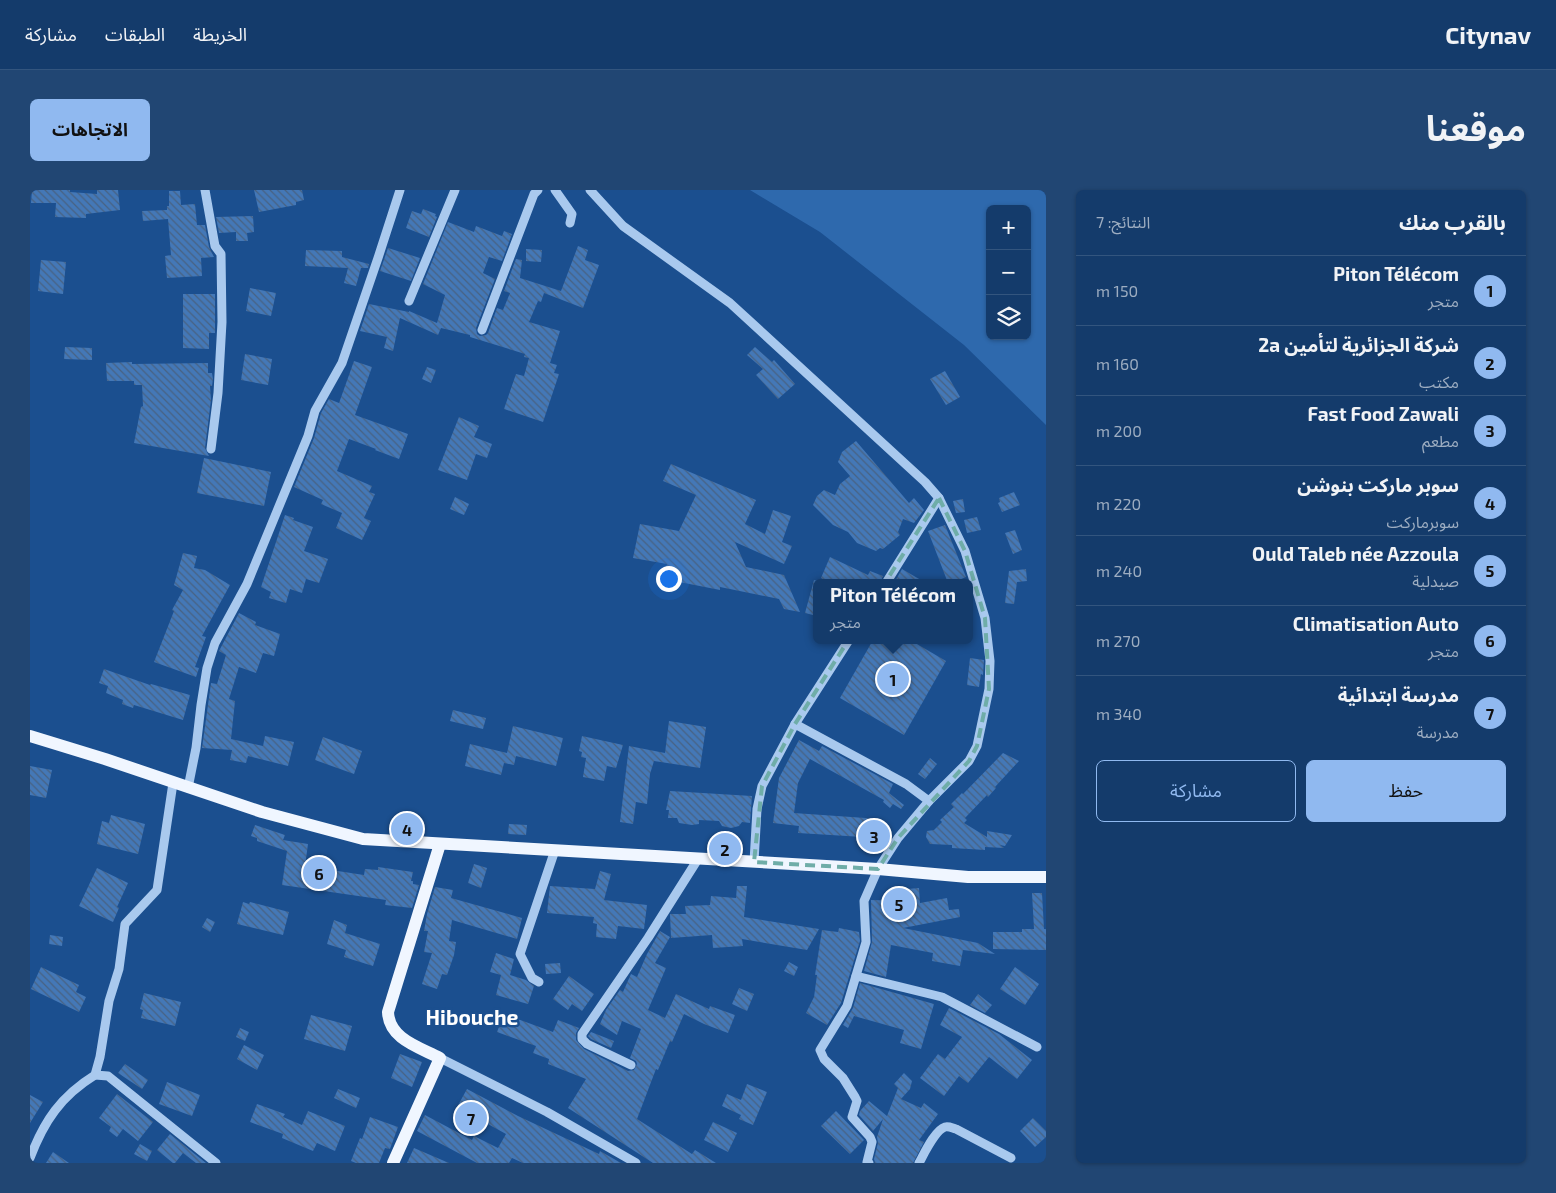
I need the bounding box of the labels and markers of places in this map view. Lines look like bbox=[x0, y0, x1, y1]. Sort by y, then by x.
pin: 1 bbox=[877, 660, 909, 698]
pin: 4 bbox=[391, 810, 423, 848]
pin: 3 bbox=[858, 817, 890, 855]
pin: 2 bbox=[709, 830, 741, 868]
pin: 6 bbox=[303, 854, 335, 892]
pin: 5 bbox=[883, 885, 915, 923]
pin: 7 bbox=[455, 1099, 487, 1137]

